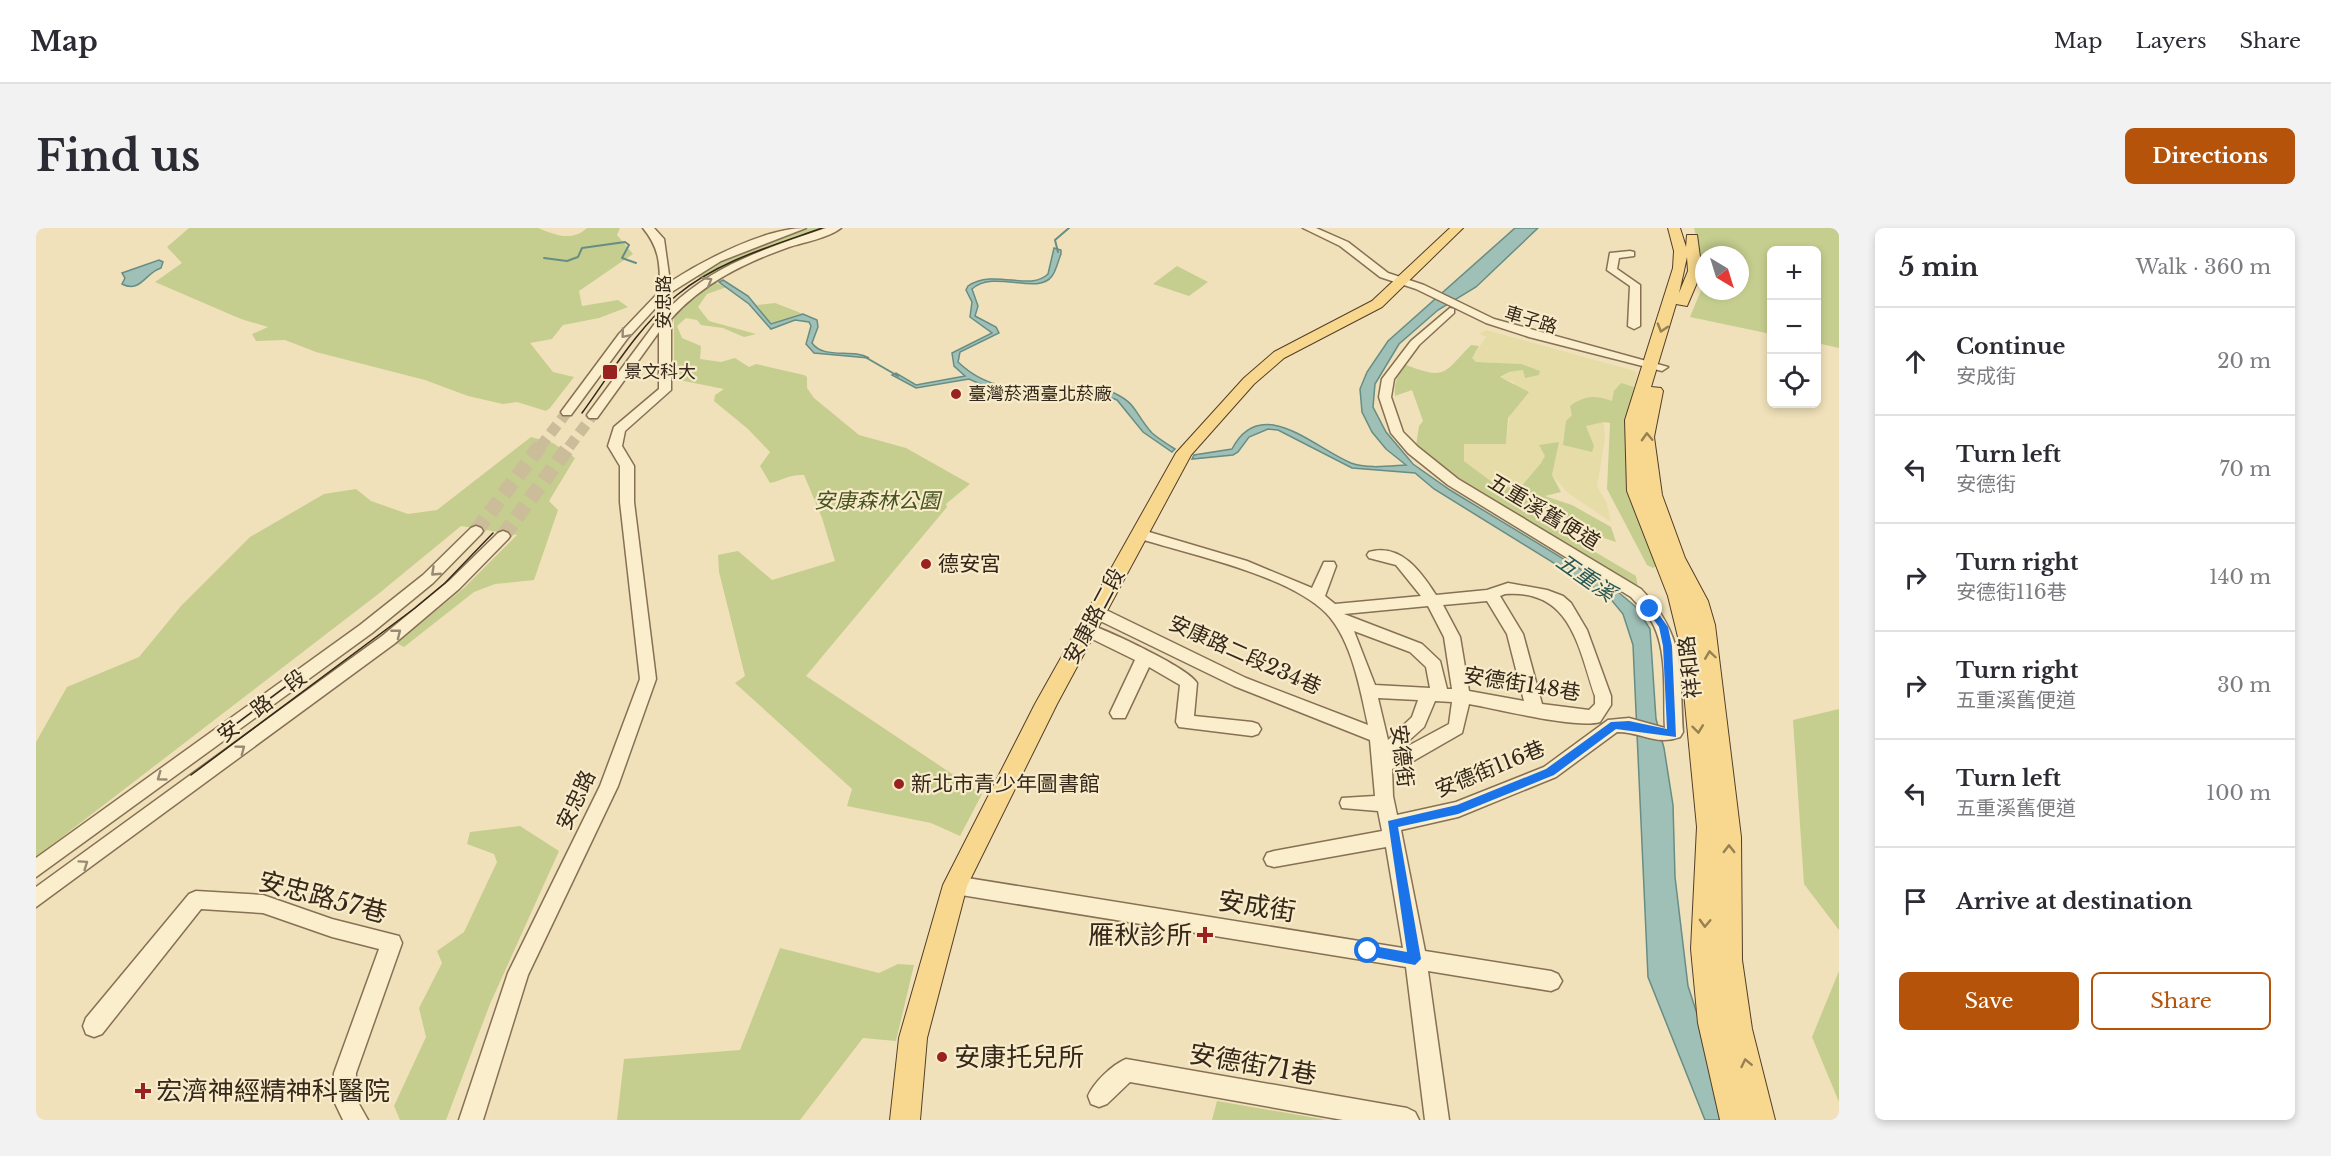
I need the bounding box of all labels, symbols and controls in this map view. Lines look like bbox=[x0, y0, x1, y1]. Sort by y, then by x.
text: Map bbox=[30, 24, 98, 59]
text: Map bbox=[2054, 28, 2103, 54]
text: Layers bbox=[2136, 28, 2207, 54]
text: Share bbox=[2240, 28, 2301, 54]
button: Directions bbox=[2125, 128, 2295, 184]
text: Find us bbox=[36, 130, 200, 182]
north arrow bbox=[1695, 246, 1749, 300]
map controls bbox=[1767, 246, 1821, 408]
button: + bbox=[1767, 246, 1821, 300]
text: 5 min bbox=[1899, 251, 1978, 283]
text: Walk · 360 m bbox=[2136, 255, 2271, 279]
street label: 安忠路 bbox=[653, 275, 675, 329]
one-way arrow bbox=[702, 276, 712, 288]
button: − bbox=[1767, 300, 1821, 354]
street label: 車子路 bbox=[1502, 302, 1560, 338]
one-way arrow bbox=[1657, 322, 1669, 333]
one-way arrow bbox=[622, 328, 633, 339]
text: Continue bbox=[1956, 333, 2065, 360]
icon: ahead bbox=[1899, 345, 1932, 378]
text: 20 m bbox=[2217, 349, 2271, 373]
button: locate bbox=[1767, 354, 1821, 408]
place label: 景文科大 bbox=[624, 361, 696, 383]
marker: 景文科大 bbox=[601, 363, 619, 381]
text: 安成街 bbox=[1956, 364, 2016, 388]
place label: 臺灣菸酒臺北菸廠 bbox=[968, 383, 1112, 405]
marker: 臺灣菸酒臺北菸廠 bbox=[949, 387, 963, 401]
one-way arrow bbox=[1641, 432, 1654, 441]
text: Turn left bbox=[1956, 441, 2061, 468]
icon: left bbox=[1899, 453, 1932, 486]
text: 70 m bbox=[2219, 457, 2271, 481]
street label: 五重溪舊便道 bbox=[1483, 468, 1605, 556]
text: 安德街 bbox=[1956, 472, 2016, 496]
park label: 安康森林公園 bbox=[814, 488, 943, 514]
water label: 五重溪 bbox=[1551, 547, 1623, 609]
text: Turn right bbox=[1956, 549, 2078, 576]
place label: 德安宮 bbox=[938, 551, 1001, 577]
marker: 德安宮 bbox=[919, 557, 933, 571]
icon: right bbox=[1899, 561, 1932, 594]
street label: 安康路二段 bbox=[1058, 564, 1130, 668]
one-way arrow bbox=[431, 565, 441, 576]
text: 140 m bbox=[2209, 565, 2271, 589]
text: 安德街116巷 bbox=[1956, 580, 2067, 604]
route end bbox=[1636, 595, 1662, 621]
street label: 安康路二段234巷 bbox=[1165, 610, 1325, 700]
one-way arrow bbox=[391, 629, 402, 640]
street label: 祥和路 bbox=[1673, 634, 1707, 700]
one-way arrow bbox=[1704, 650, 1716, 660]
text: Turn right bbox=[1956, 657, 2078, 684]
street label: 安德街148巷 bbox=[1461, 662, 1583, 706]
street label: 安一路一段 bbox=[212, 664, 312, 748]
icon: right bbox=[1899, 669, 1932, 702]
text: 30 m bbox=[2217, 673, 2271, 697]
text: 五重溪舊便道 bbox=[1956, 688, 2076, 712]
street label: 安德街 bbox=[1385, 723, 1419, 789]
one-way arrow bbox=[1691, 724, 1703, 733]
street label: 安德街116巷 bbox=[1431, 735, 1549, 803]
one-way arrow bbox=[234, 745, 245, 756]
text: Turn left bbox=[1956, 765, 2061, 792]
street label: 安忠路 bbox=[551, 766, 601, 834]
one-way arrow bbox=[157, 770, 168, 781]
place label: 新北市青少年圖書館 bbox=[911, 771, 1100, 797]
marker: 新北市青少年圖書館 bbox=[892, 777, 906, 791]
icon: left bbox=[1899, 777, 1932, 810]
text: 100 m bbox=[2206, 781, 2271, 805]
text: 五重溪舊便道 bbox=[1956, 796, 2076, 820]
one-way arrow bbox=[1723, 844, 1735, 853]
one-way arrow bbox=[77, 860, 88, 871]
street label: 安忠路57巷 bbox=[255, 864, 391, 930]
street label: 安成街 bbox=[1216, 884, 1298, 928]
icon: arrive bbox=[1899, 885, 1932, 918]
text: Arrive at destination bbox=[1956, 888, 2193, 915]
place label: 雁秋診所 bbox=[1088, 919, 1192, 951]
one-way arrow bbox=[1699, 919, 1712, 928]
marker: 雁秋診所 bbox=[1196, 926, 1214, 944]
route start bbox=[1354, 937, 1380, 963]
button: Save bbox=[1899, 972, 2079, 1030]
button: Share bbox=[2091, 972, 2271, 1030]
street label: 安德街71巷 bbox=[1187, 1037, 1319, 1091]
place label: 安康托兒所 bbox=[954, 1041, 1084, 1073]
marker: 安康托兒所 bbox=[935, 1050, 949, 1064]
one-way arrow bbox=[1740, 1059, 1753, 1069]
place label: 宏濟神經精神科醫院 bbox=[156, 1075, 390, 1107]
marker: 宏濟神經精神科醫院 bbox=[134, 1082, 152, 1100]

